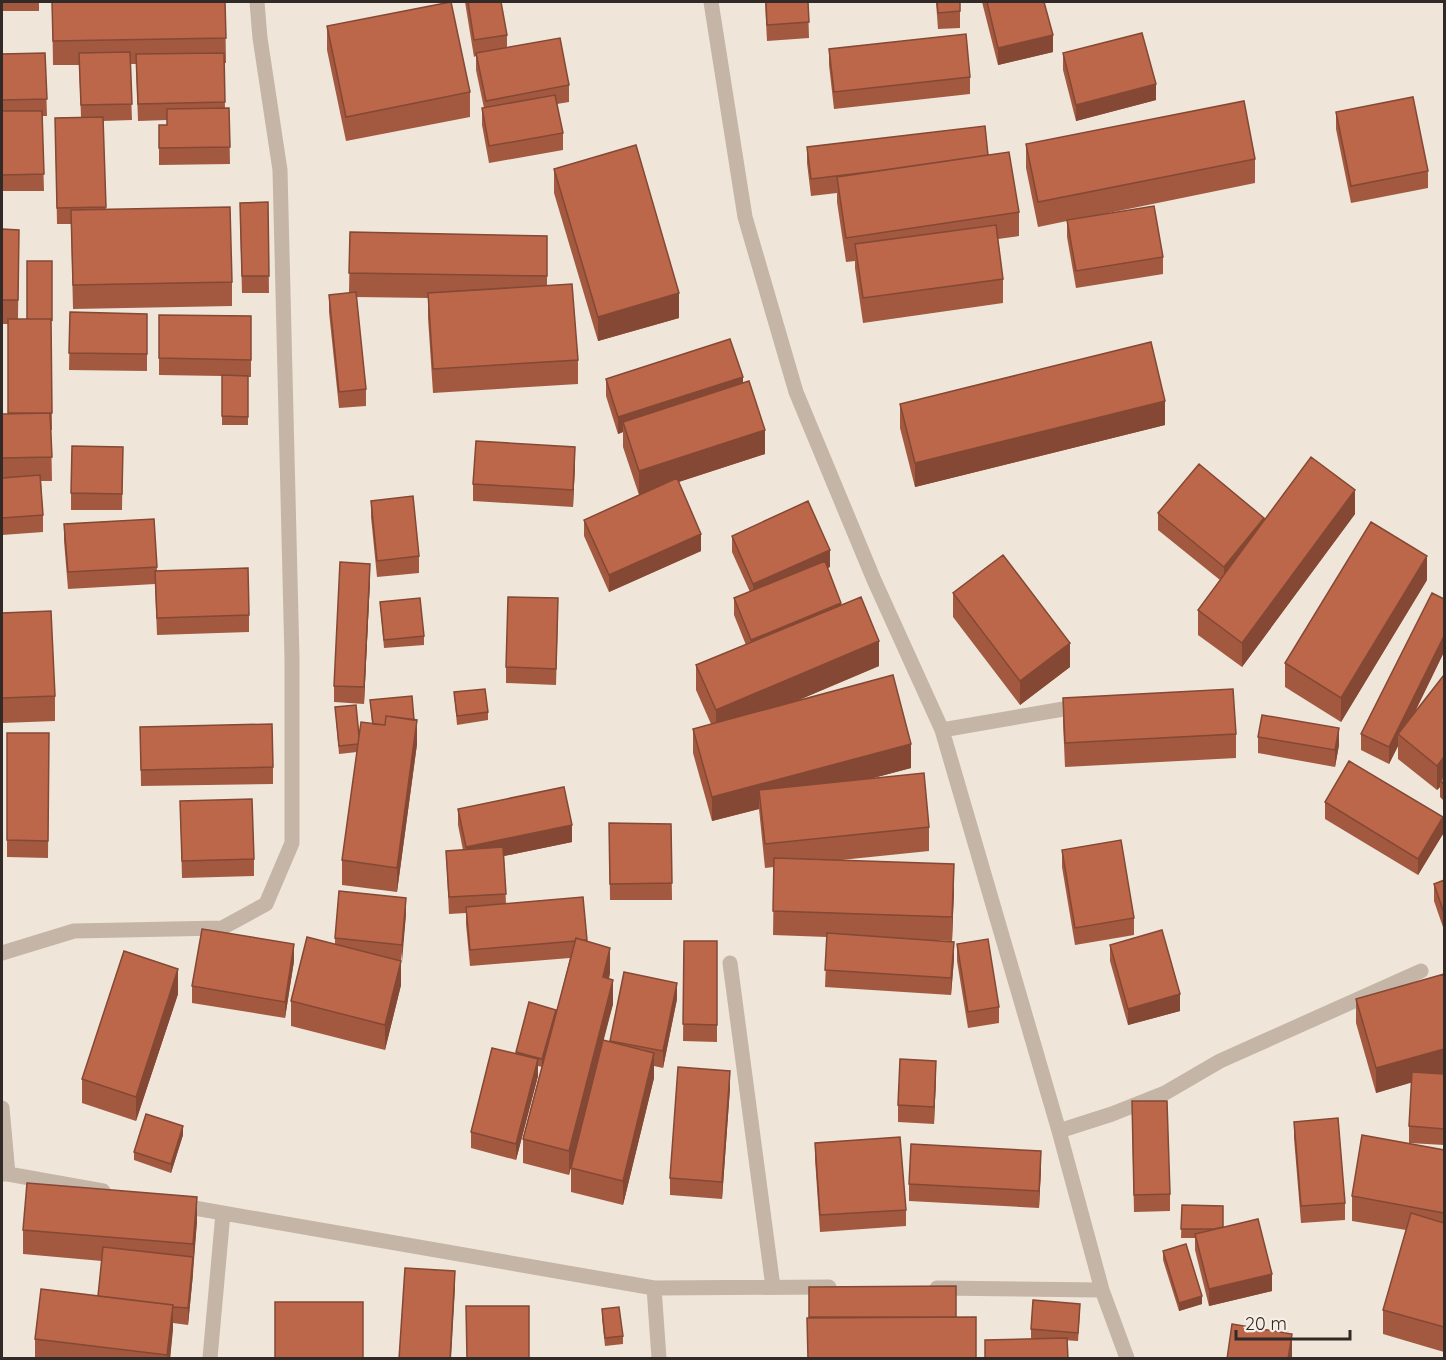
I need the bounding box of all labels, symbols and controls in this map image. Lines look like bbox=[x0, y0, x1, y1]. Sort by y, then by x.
scale bar bbox=[1236, 1303, 1350, 1341]
text: 20 m bbox=[1245, 1312, 1287, 1335]

